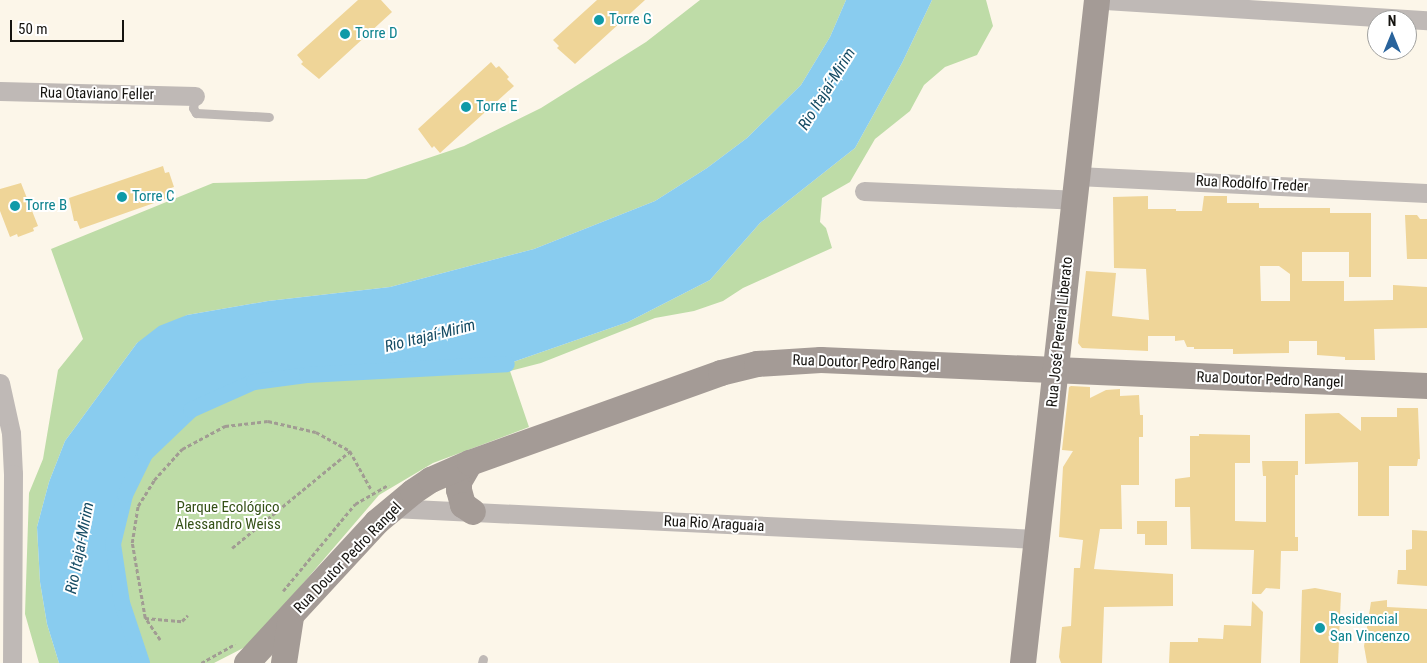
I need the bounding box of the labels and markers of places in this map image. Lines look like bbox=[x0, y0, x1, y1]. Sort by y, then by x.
place label: Torre G bbox=[609, 11, 652, 29]
marker: Torre G bbox=[593, 14, 605, 26]
place label: Torre D bbox=[355, 25, 398, 43]
marker: Torre D bbox=[339, 28, 351, 40]
place label: Torre E bbox=[476, 98, 518, 116]
marker: Torre E bbox=[460, 101, 472, 113]
place label: Torre C bbox=[132, 188, 175, 206]
marker: Torre C bbox=[116, 191, 128, 203]
place label: Torre B bbox=[25, 197, 67, 215]
marker: Torre B bbox=[9, 200, 21, 212]
place label: Residencial San Vincenzo bbox=[1330, 610, 1410, 645]
marker: Residencial San Vincenzo bbox=[1314, 622, 1326, 634]

